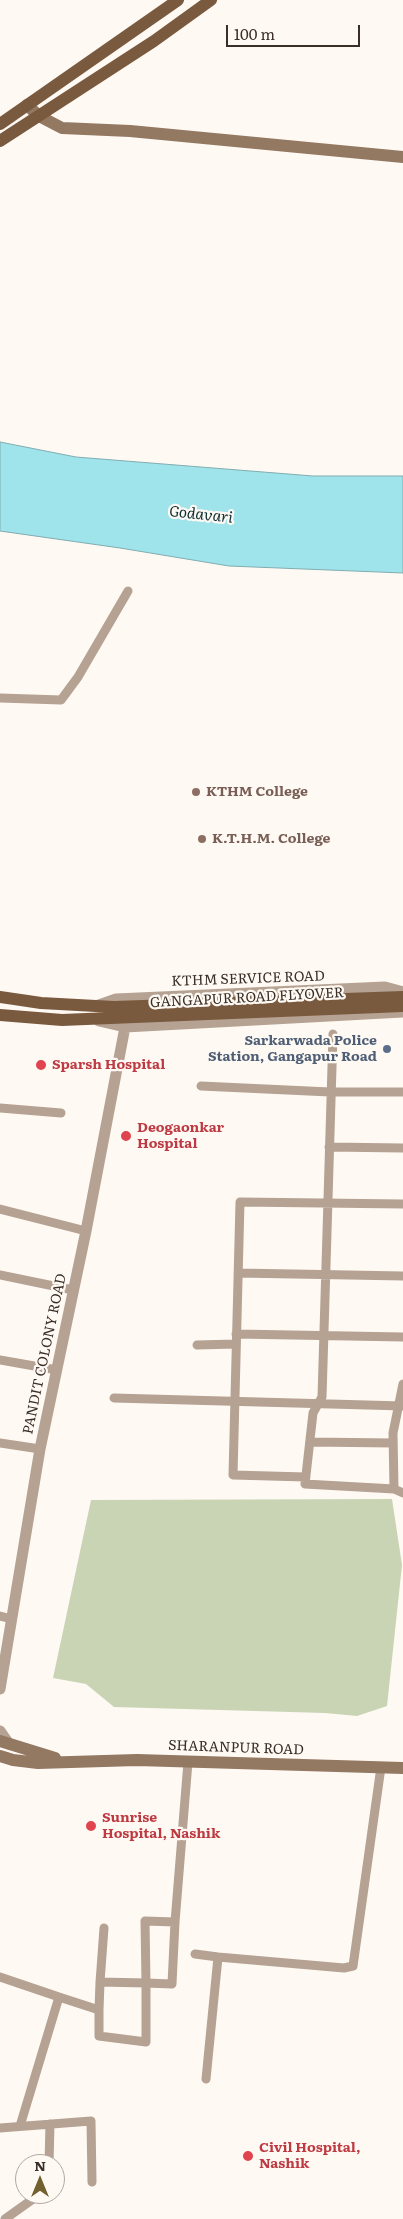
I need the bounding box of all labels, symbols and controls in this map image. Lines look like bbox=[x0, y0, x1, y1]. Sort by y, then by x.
scale bar bbox=[228, 15, 362, 47]
text: 100 m bbox=[234, 22, 275, 45]
water label: Godavari bbox=[168, 503, 234, 527]
place label: KTHM College bbox=[206, 784, 308, 800]
marker: KTHM College bbox=[190, 786, 202, 798]
place label: K.T.H.M. College bbox=[212, 831, 330, 847]
marker: K.T.H.M. College bbox=[196, 833, 208, 845]
street label: KTHM SERVICE ROAD bbox=[171, 968, 325, 990]
street label: GANGAPUR ROAD FLYOVER bbox=[150, 985, 344, 1011]
place label: Sarkarwada Police Station, Gangapur Road bbox=[208, 1033, 377, 1066]
marker: Sarkarwada Police Station, Gangapur Road bbox=[381, 1043, 393, 1055]
place label: Sparsh Hospital bbox=[52, 1057, 165, 1073]
marker: Sparsh Hospital bbox=[34, 1058, 48, 1072]
place label: Deogaonkar Hospital bbox=[137, 1120, 224, 1152]
marker: Deogaonkar Hospital bbox=[119, 1129, 133, 1143]
street label: PANDIT COLONY ROAD bbox=[20, 1272, 70, 1436]
street label: SHARANPUR ROAD bbox=[168, 1737, 304, 1759]
place label: Sunrise Hospital, Nashik bbox=[102, 1810, 220, 1842]
marker: Sunrise Hospital, Nashik bbox=[84, 1819, 98, 1833]
place label: Civil Hospital, Nashik bbox=[259, 2140, 360, 2172]
marker: Civil Hospital, Nashik bbox=[241, 2149, 255, 2163]
north arrow bbox=[15, 2154, 65, 2204]
text: N bbox=[34, 2155, 46, 2175]

